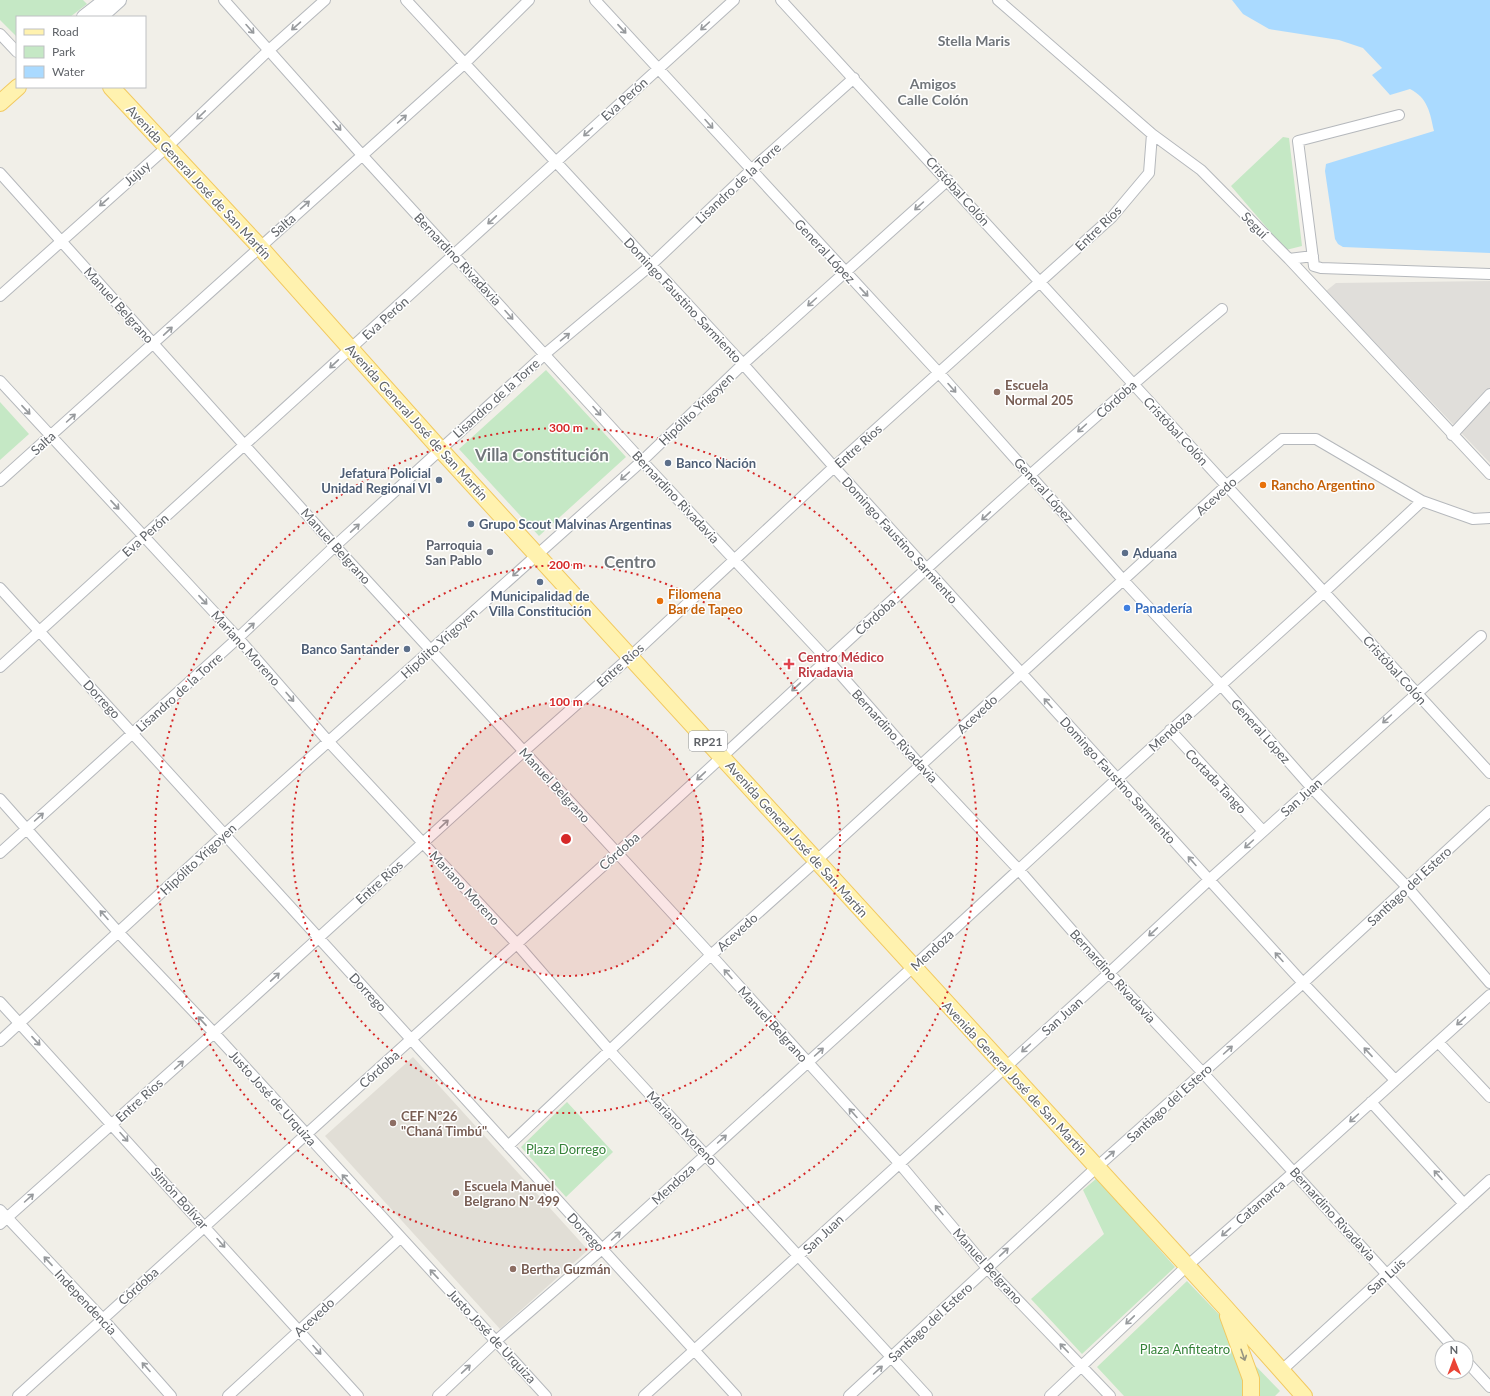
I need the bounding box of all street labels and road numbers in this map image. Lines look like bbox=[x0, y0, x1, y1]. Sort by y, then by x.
street label: Eva Perón bbox=[597, 74, 651, 124]
street label: Avenida General José de San Martín bbox=[123, 102, 275, 262]
street label: Lisandro de la Torre bbox=[692, 139, 784, 227]
street label: Cristóbal Colón bbox=[923, 153, 993, 229]
street label: Jujuy bbox=[121, 157, 154, 189]
street label: Entre Ríos bbox=[1072, 202, 1125, 254]
street label: Seguí bbox=[1238, 208, 1272, 242]
street label: Bernardino Rivadavia bbox=[411, 209, 505, 309]
street label: Salta bbox=[267, 210, 299, 240]
street label: General López bbox=[791, 216, 859, 286]
street label: Domingo Faustino Sarmiento bbox=[621, 234, 745, 366]
street label: Manuel Belgrano bbox=[81, 264, 157, 346]
street label: Eva Perón bbox=[358, 293, 412, 343]
street label: Avenida General José de San Martín bbox=[343, 341, 491, 503]
street label: Lisandro de la Torre bbox=[449, 355, 543, 441]
street label: Hipólito Yrigoyen bbox=[655, 369, 737, 449]
street label: Córdoba bbox=[1093, 377, 1139, 421]
street label: Cristóbal Colón bbox=[1140, 393, 1212, 469]
street label: Entre Ríos bbox=[831, 420, 885, 471]
street label: Salta bbox=[27, 428, 59, 458]
street label: Bernardino Rivadavia bbox=[629, 447, 723, 547]
street label: General López bbox=[1011, 454, 1077, 526]
street label: Domingo Faustino Sarmiento bbox=[839, 473, 961, 607]
street label: Acevedo bbox=[1192, 473, 1240, 519]
street label: Manuel Belgrano bbox=[298, 505, 374, 587]
street label: Eva Perón bbox=[118, 510, 172, 560]
street label: Córdoba bbox=[852, 594, 898, 638]
street label: Hipólito Yrigoyen bbox=[397, 604, 481, 682]
street label: Mariano Moreno bbox=[208, 607, 284, 689]
street label: Cristóbal Colón bbox=[1360, 632, 1430, 708]
street label: Entre Ríos bbox=[593, 639, 647, 690]
street label: Lisandro de la Torre bbox=[132, 649, 226, 735]
street label: Dorrego bbox=[80, 676, 124, 722]
street label: Bernardino Rivadavia bbox=[849, 686, 941, 786]
street label: Acevedo bbox=[953, 691, 1001, 737]
street label: General López bbox=[1228, 695, 1294, 767]
street label: Mendoza bbox=[1145, 707, 1195, 755]
street label: Domingo Faustino Sarmiento bbox=[1057, 713, 1179, 847]
road number: RP21 bbox=[689, 731, 727, 751]
street label: Manuel Belgrano bbox=[516, 744, 594, 826]
street label: Cortada Tango bbox=[1182, 745, 1250, 817]
street label: Avenida General José de San Martín bbox=[723, 758, 871, 920]
street label: San Juan bbox=[1277, 774, 1325, 820]
street label: Hipólito Yrigoyen bbox=[157, 820, 239, 898]
street label: Córdoba bbox=[596, 829, 642, 873]
street label: Santiago del Estero bbox=[1364, 843, 1454, 929]
street label: Mariano Moreno bbox=[426, 848, 504, 928]
street label: Entre Ríos bbox=[352, 856, 406, 907]
street label: Acevedo bbox=[713, 909, 761, 955]
street label: Mendoza bbox=[907, 926, 957, 974]
street label: Bernardino Rivadavia bbox=[1067, 926, 1159, 1026]
street label: Dorrego bbox=[346, 969, 390, 1015]
street label: Manuel Belgrano bbox=[735, 983, 811, 1065]
street label: San Juan bbox=[1038, 993, 1086, 1039]
street label: Avenida General José de San Martín bbox=[939, 998, 1091, 1158]
street label: Justo José de Urquiza bbox=[226, 1047, 320, 1149]
street label: Córdoba bbox=[356, 1047, 402, 1091]
street label: Santiago del Estero bbox=[1123, 1060, 1215, 1146]
street label: Entre Ríos bbox=[112, 1074, 166, 1125]
street label: Mariano Moreno bbox=[643, 1088, 721, 1168]
street label: Mendoza bbox=[648, 1160, 698, 1208]
street label: Simón Bolívar bbox=[148, 1164, 212, 1233]
street label: Bernardino Rivadavia bbox=[1287, 1164, 1379, 1264]
street label: Catamarca bbox=[1232, 1176, 1288, 1228]
street label: Dorrego bbox=[564, 1209, 608, 1255]
street label: San Juan bbox=[799, 1211, 847, 1257]
street label: Manuel Belgrano bbox=[950, 1225, 1026, 1307]
street label: San Luis bbox=[1363, 1254, 1409, 1297]
street label: Córdoba bbox=[115, 1264, 161, 1308]
street label: Independencia bbox=[52, 1266, 120, 1338]
street label: Santiago del Estero bbox=[885, 1279, 975, 1365]
street label: Justo José de Urquiza bbox=[444, 1286, 540, 1386]
street label: Acevedo bbox=[290, 1294, 338, 1340]

